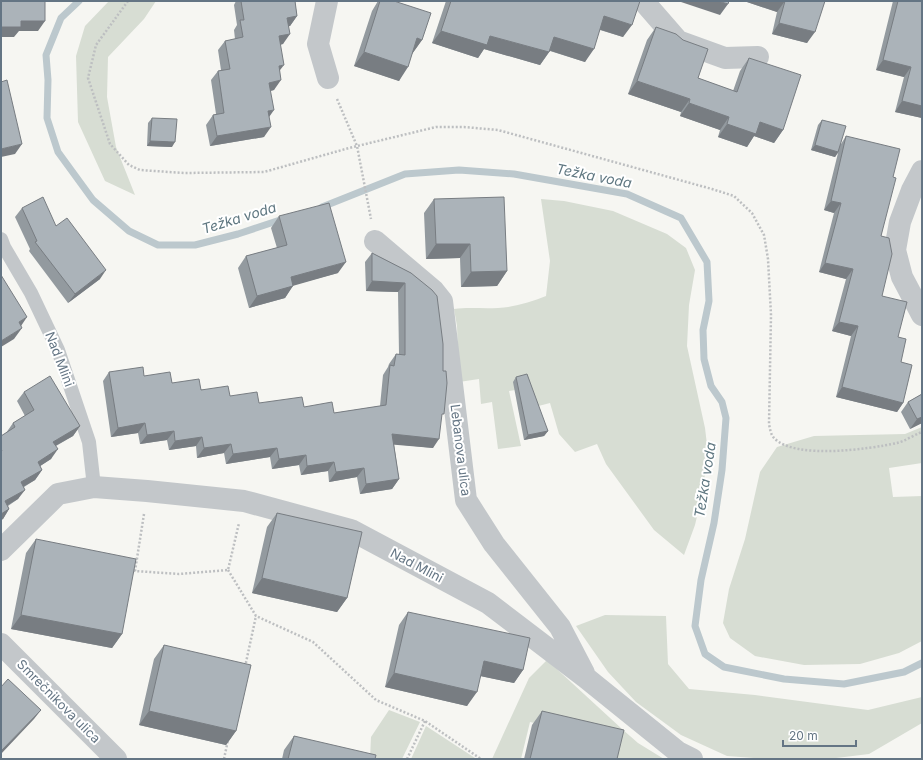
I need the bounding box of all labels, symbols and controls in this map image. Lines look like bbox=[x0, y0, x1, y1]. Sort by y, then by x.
water label: Težka voda bbox=[555, 160, 634, 191]
water label: Težka voda bbox=[200, 198, 278, 237]
street label: Nad Mlini bbox=[42, 329, 78, 389]
street label: Lebanova ulica bbox=[447, 403, 475, 497]
water label: Težka voda bbox=[690, 440, 719, 519]
street label: Nad Mlini bbox=[388, 544, 446, 586]
street label: Smrečnikova ulica bbox=[14, 656, 104, 746]
scale bar bbox=[783, 722, 856, 748]
text: 20 m bbox=[789, 728, 818, 743]

